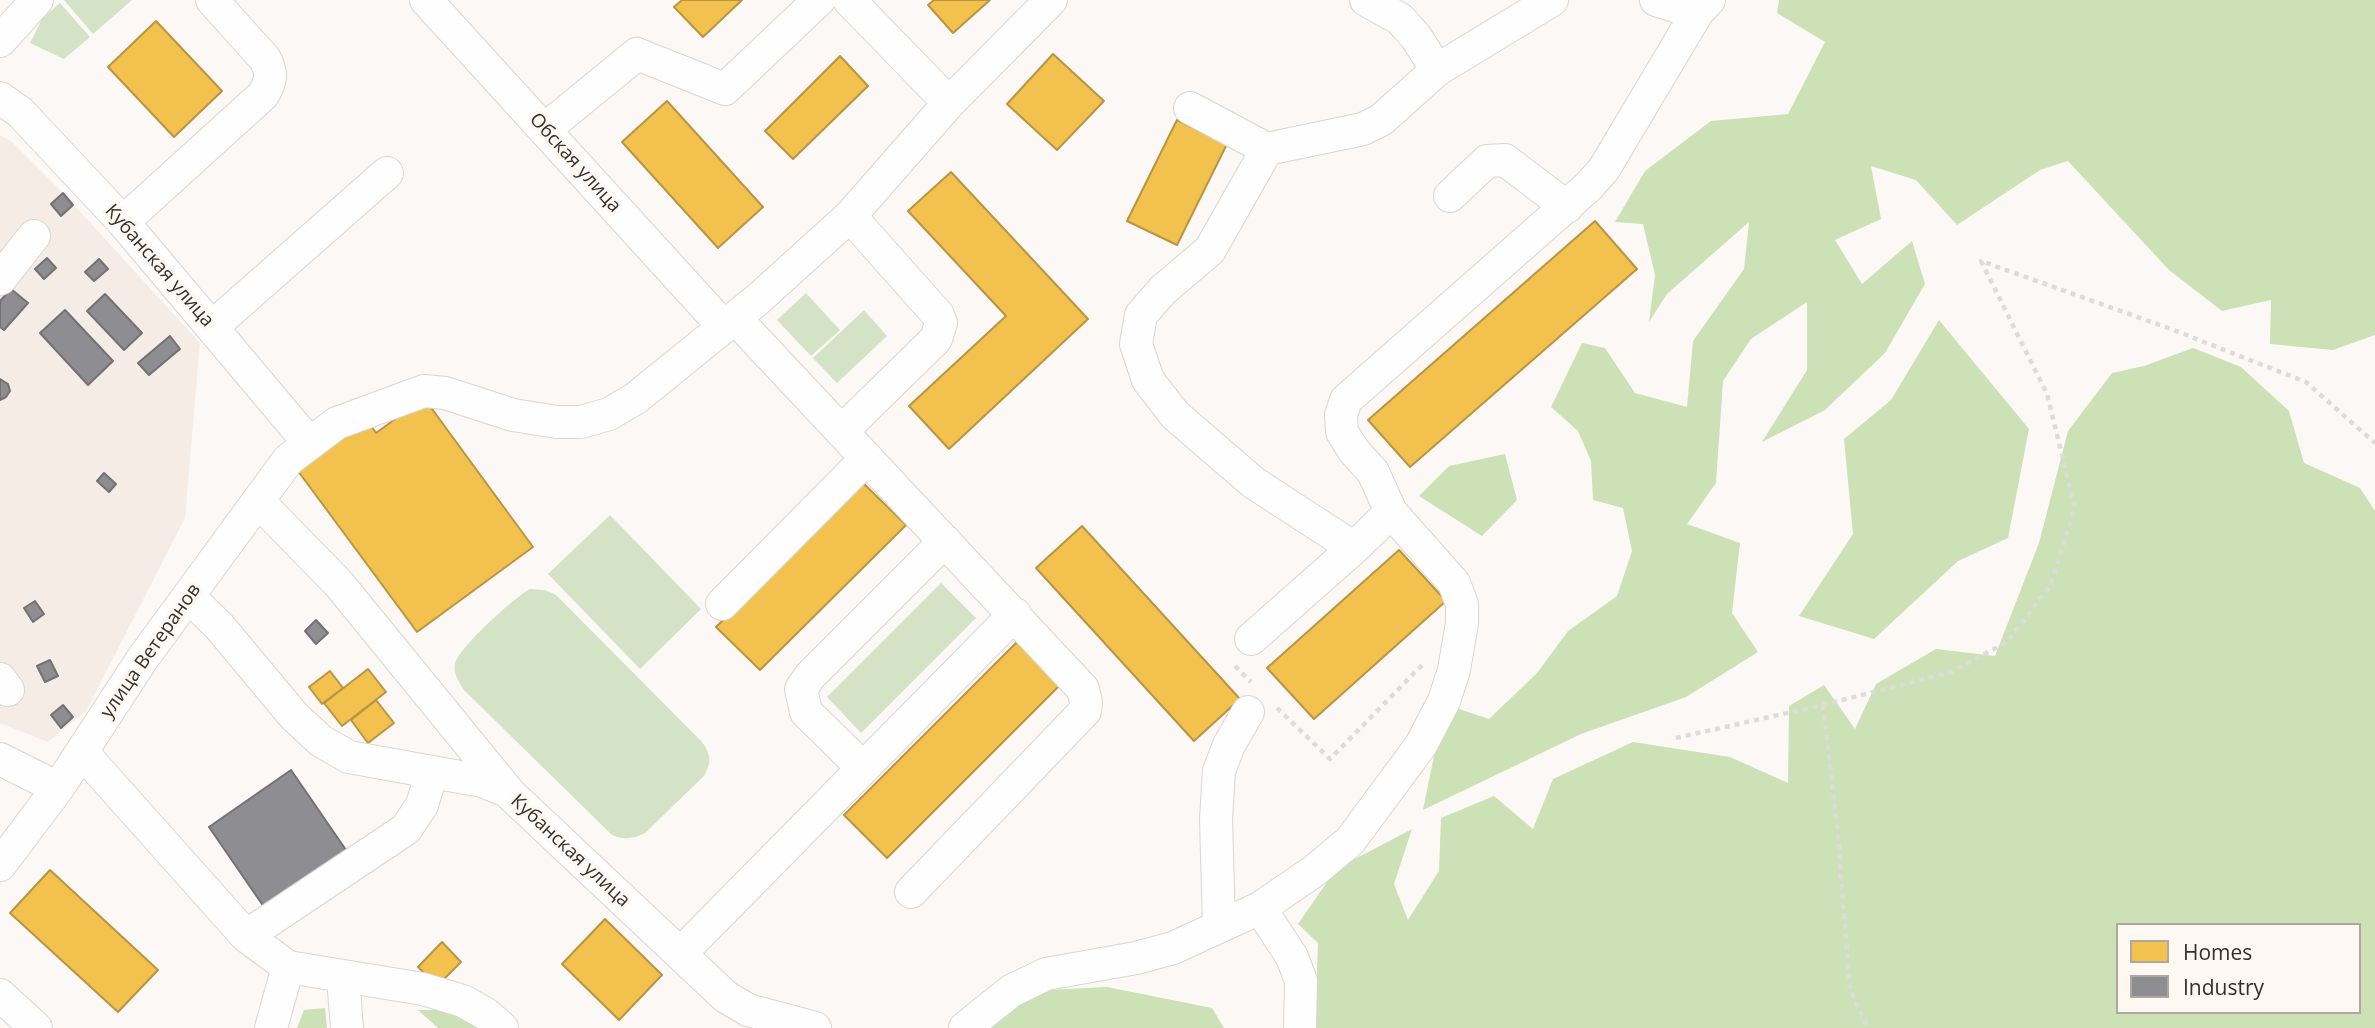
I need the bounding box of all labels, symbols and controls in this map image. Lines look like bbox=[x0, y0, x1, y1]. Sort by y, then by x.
street label: Обская улица bbox=[524, 109, 626, 217]
street label: Кубанская улица bbox=[100, 200, 218, 332]
street label: улица Ветеранов bbox=[96, 579, 206, 723]
street label: Кубанская улица bbox=[506, 790, 634, 912]
legend bbox=[2116, 923, 2361, 1014]
text: Homes bbox=[2183, 938, 2252, 966]
text: Industry bbox=[2183, 973, 2264, 1001]

